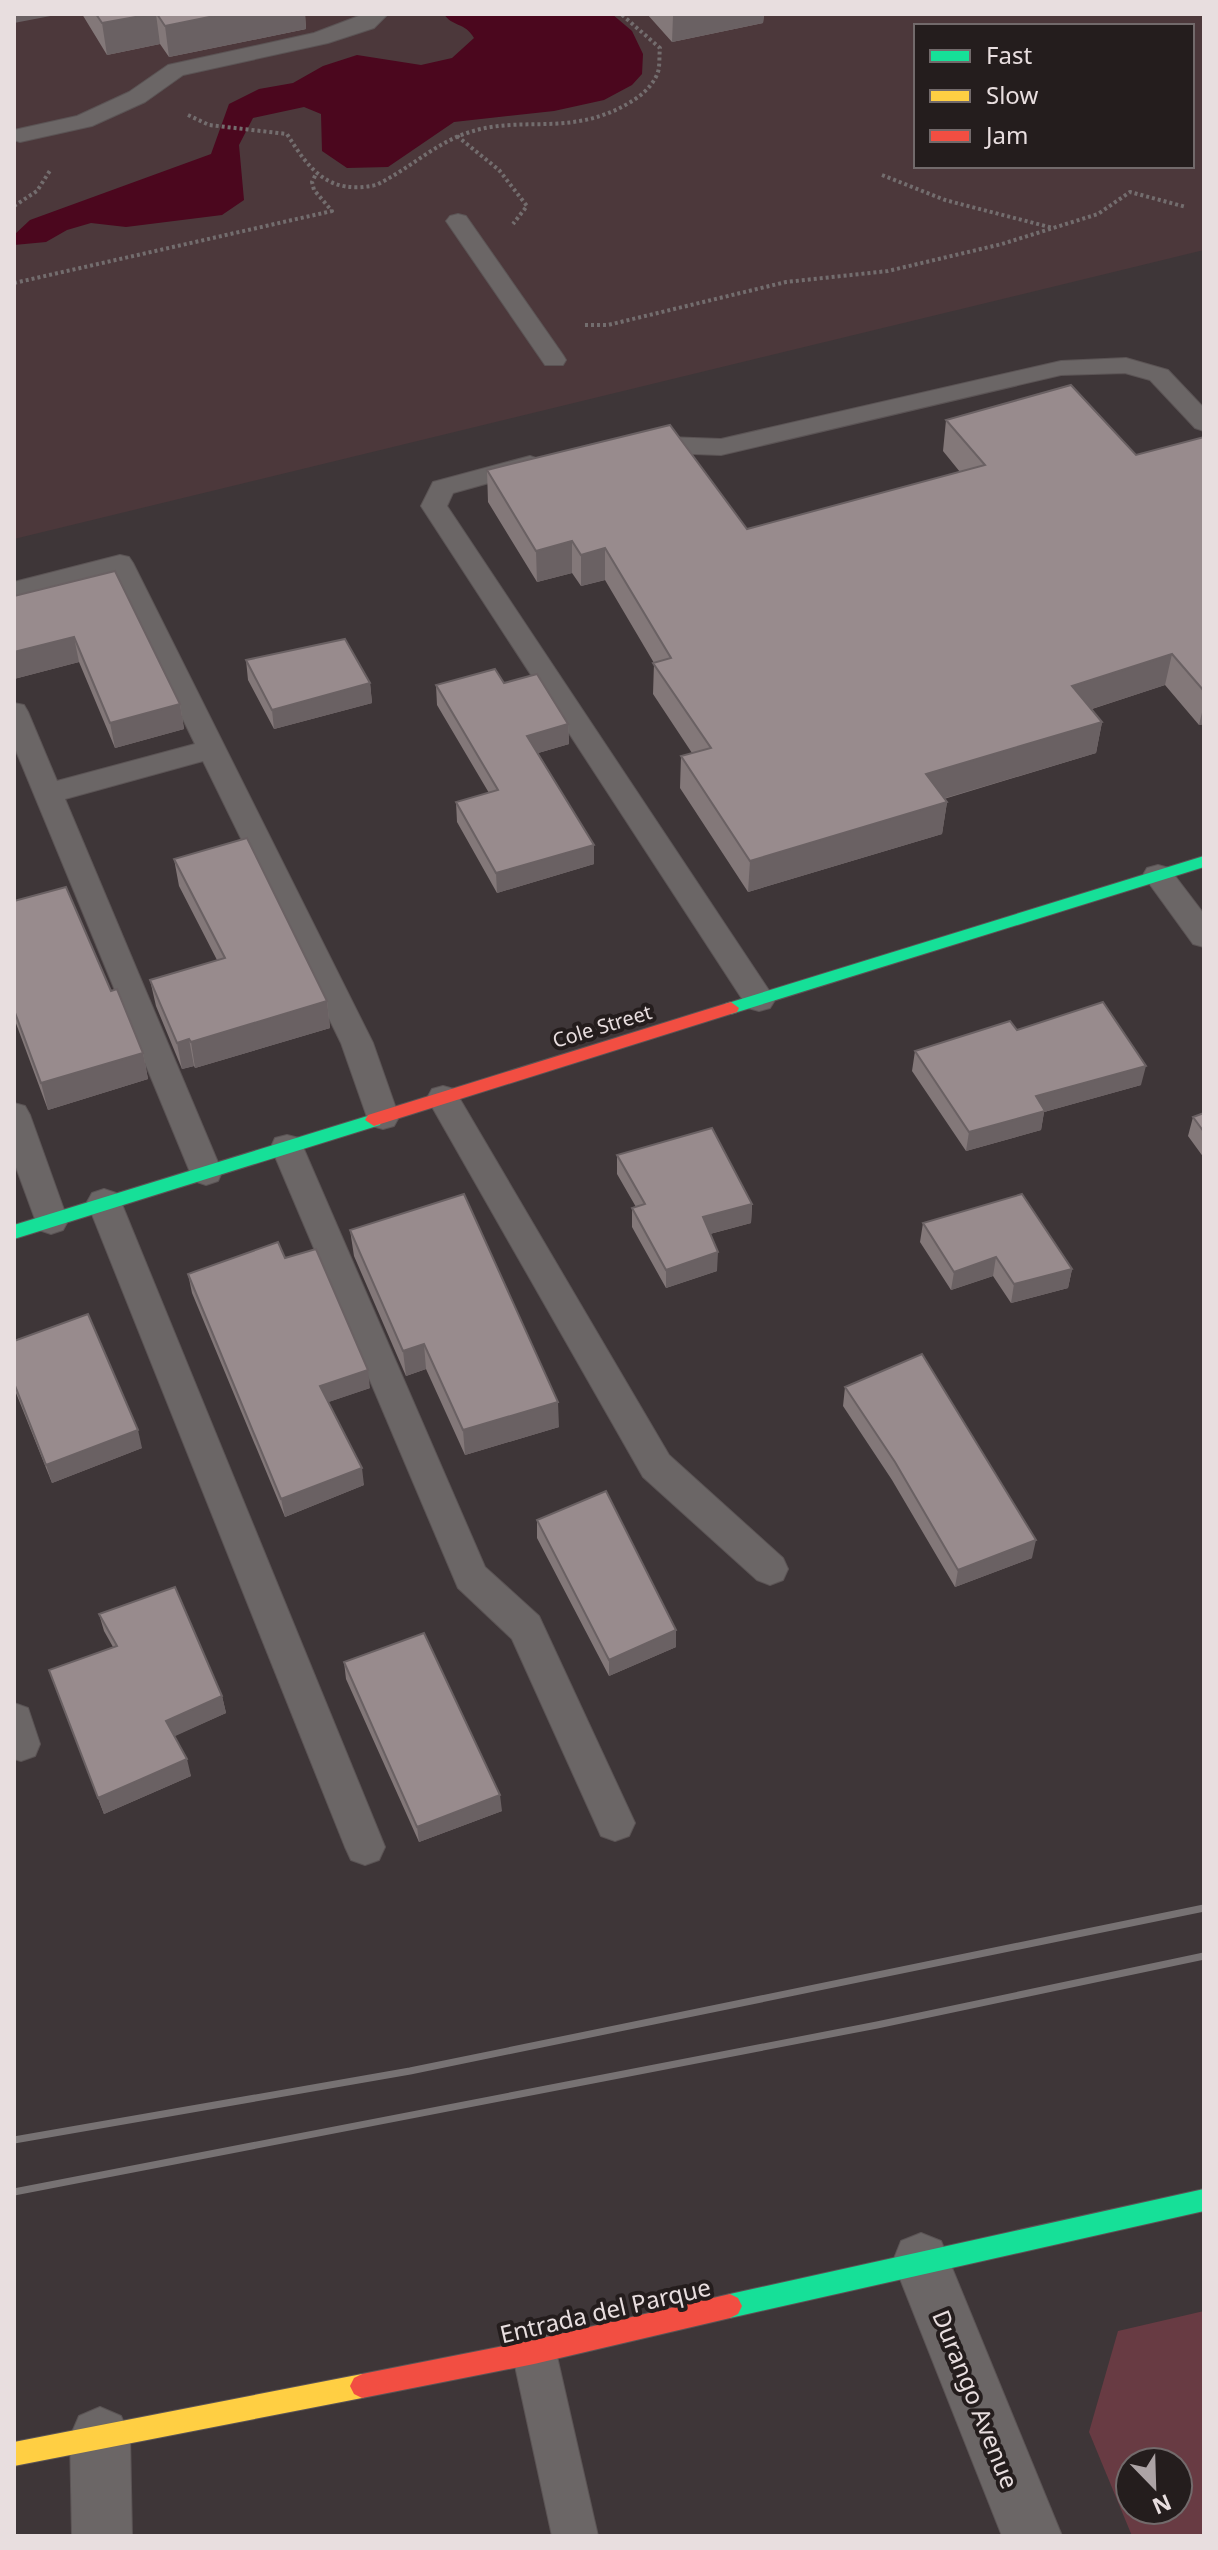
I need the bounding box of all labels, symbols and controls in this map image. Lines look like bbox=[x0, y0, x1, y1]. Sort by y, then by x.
legend bbox=[914, 24, 1194, 168]
text: Fast bbox=[986, 38, 1032, 71]
text: Slow bbox=[986, 78, 1038, 111]
text: Jam bbox=[984, 118, 1028, 151]
street label: Cole Street bbox=[549, 998, 655, 1054]
street label: Entrada del Parque bbox=[496, 2270, 714, 2350]
street label: Durango Avenue bbox=[925, 2305, 1027, 2493]
north arrow bbox=[1114, 2446, 1194, 2526]
text: N bbox=[1148, 2488, 1176, 2523]

